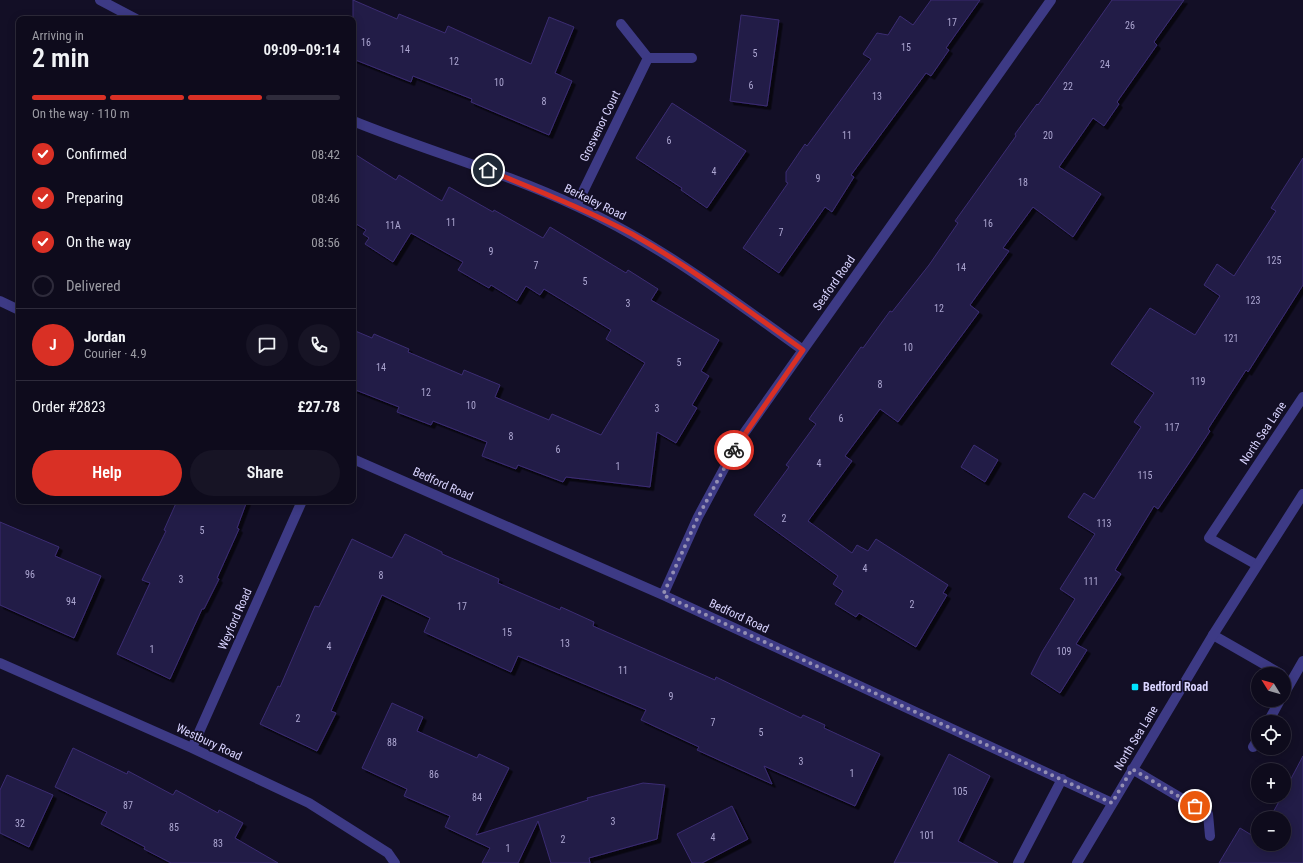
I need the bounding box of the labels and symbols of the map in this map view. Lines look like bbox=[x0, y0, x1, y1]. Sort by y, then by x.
house number: 17 bbox=[947, 17, 957, 28]
house number: 26 bbox=[1125, 20, 1135, 31]
house number: 16 bbox=[361, 37, 371, 48]
house number: 15 bbox=[901, 42, 911, 53]
house number: 14 bbox=[400, 44, 410, 55]
house number: 5 bbox=[753, 48, 758, 59]
house number: 12 bbox=[449, 56, 459, 67]
house number: 24 bbox=[1100, 59, 1110, 70]
house number: 10 bbox=[494, 77, 504, 88]
house number: 6 bbox=[749, 80, 754, 91]
house number: 22 bbox=[1063, 81, 1073, 92]
street label: Grosvenor Court bbox=[577, 88, 623, 164]
house number: 13 bbox=[872, 91, 882, 102]
house number: 8 bbox=[542, 96, 547, 107]
house number: 11 bbox=[842, 130, 852, 141]
house number: 20 bbox=[1043, 130, 1053, 141]
house number: 6 bbox=[667, 135, 672, 146]
pin bbox=[471, 153, 505, 187]
house number: 4 bbox=[712, 166, 717, 177]
house number: 9 bbox=[816, 173, 821, 184]
house number: 18 bbox=[1018, 177, 1028, 188]
street label: Berkeley Road bbox=[562, 181, 628, 223]
house number: 11 bbox=[446, 217, 456, 228]
house number: 16 bbox=[983, 218, 993, 229]
house number: 11A bbox=[385, 220, 401, 231]
house number: 7 bbox=[779, 227, 784, 238]
house number: 9 bbox=[489, 246, 494, 257]
street label: Seaford Road bbox=[810, 253, 858, 313]
house number: 125 bbox=[1267, 255, 1281, 266]
house number: 7 bbox=[534, 260, 539, 271]
house number: 14 bbox=[956, 262, 966, 273]
house number: 5 bbox=[583, 276, 588, 287]
house number: 123 bbox=[1246, 295, 1260, 306]
house number: 3 bbox=[626, 298, 631, 309]
house number: 12 bbox=[934, 303, 944, 314]
house number: 121 bbox=[1224, 333, 1238, 344]
house number: 10 bbox=[903, 342, 913, 353]
house number: 5 bbox=[677, 357, 682, 368]
house number: 14 bbox=[376, 362, 386, 373]
house number: 119 bbox=[1191, 376, 1205, 387]
house number: 8 bbox=[878, 379, 883, 390]
house number: 12 bbox=[421, 387, 431, 398]
street label: North Sea Lane bbox=[1237, 399, 1289, 467]
house number: 10 bbox=[466, 400, 476, 411]
house number: 3 bbox=[655, 403, 660, 414]
house number: 6 bbox=[839, 413, 844, 424]
house number: 117 bbox=[1165, 422, 1179, 433]
courier bbox=[714, 430, 754, 470]
house number: 8 bbox=[509, 431, 514, 442]
house number: 6 bbox=[556, 444, 561, 455]
house number: 4 bbox=[817, 458, 822, 469]
house number: 1 bbox=[616, 461, 620, 472]
street label: Bedford Road bbox=[411, 465, 475, 503]
house number: 115 bbox=[1138, 470, 1152, 481]
house number: 2 bbox=[782, 513, 787, 524]
house number: 113 bbox=[1097, 518, 1111, 529]
house number: 5 bbox=[200, 525, 205, 536]
house number: 4 bbox=[863, 563, 868, 574]
house number: 96 bbox=[25, 569, 35, 580]
house number: 8 bbox=[379, 570, 384, 581]
house number: 3 bbox=[179, 574, 184, 585]
house number: 111 bbox=[1084, 576, 1098, 587]
street label: Weyford Road bbox=[215, 586, 255, 652]
house number: 94 bbox=[66, 596, 76, 607]
street label: Bedford Road bbox=[707, 596, 771, 636]
house number: 2 bbox=[910, 599, 915, 610]
house number: 17 bbox=[457, 601, 467, 612]
house number: 15 bbox=[502, 627, 512, 638]
house number: 13 bbox=[560, 638, 570, 649]
house number: 4 bbox=[327, 641, 332, 652]
house number: 1 bbox=[150, 644, 154, 655]
house number: 109 bbox=[1057, 646, 1071, 657]
house number: 11 bbox=[618, 665, 628, 676]
north arrow bbox=[1251, 667, 1291, 707]
place label: Bedford Road bbox=[1143, 680, 1208, 694]
marker: Bedford Road bbox=[1130, 682, 1140, 692]
house number: 9 bbox=[669, 691, 674, 702]
street label: North Sea Lane bbox=[1111, 703, 1161, 773]
house number: 2 bbox=[296, 713, 301, 724]
house number: 7 bbox=[711, 717, 716, 728]
street label: Westbury Road bbox=[174, 721, 244, 763]
house number: 5 bbox=[759, 727, 764, 738]
house number: 88 bbox=[387, 737, 397, 748]
house number: 3 bbox=[799, 756, 804, 767]
house number: 1 bbox=[850, 768, 854, 779]
house number: 86 bbox=[429, 769, 439, 780]
house number: 105 bbox=[953, 786, 967, 797]
pin bbox=[1178, 789, 1212, 823]
house number: 84 bbox=[472, 792, 482, 803]
house number: 87 bbox=[123, 800, 133, 811]
house number: 3 bbox=[611, 816, 616, 827]
house number: 32 bbox=[15, 818, 25, 829]
house number: 85 bbox=[169, 822, 179, 833]
house number: 101 bbox=[920, 830, 934, 841]
house number: 4 bbox=[711, 832, 716, 843]
house number: 2 bbox=[561, 834, 566, 845]
house number: 83 bbox=[213, 838, 223, 849]
house number: 1 bbox=[506, 843, 510, 854]

